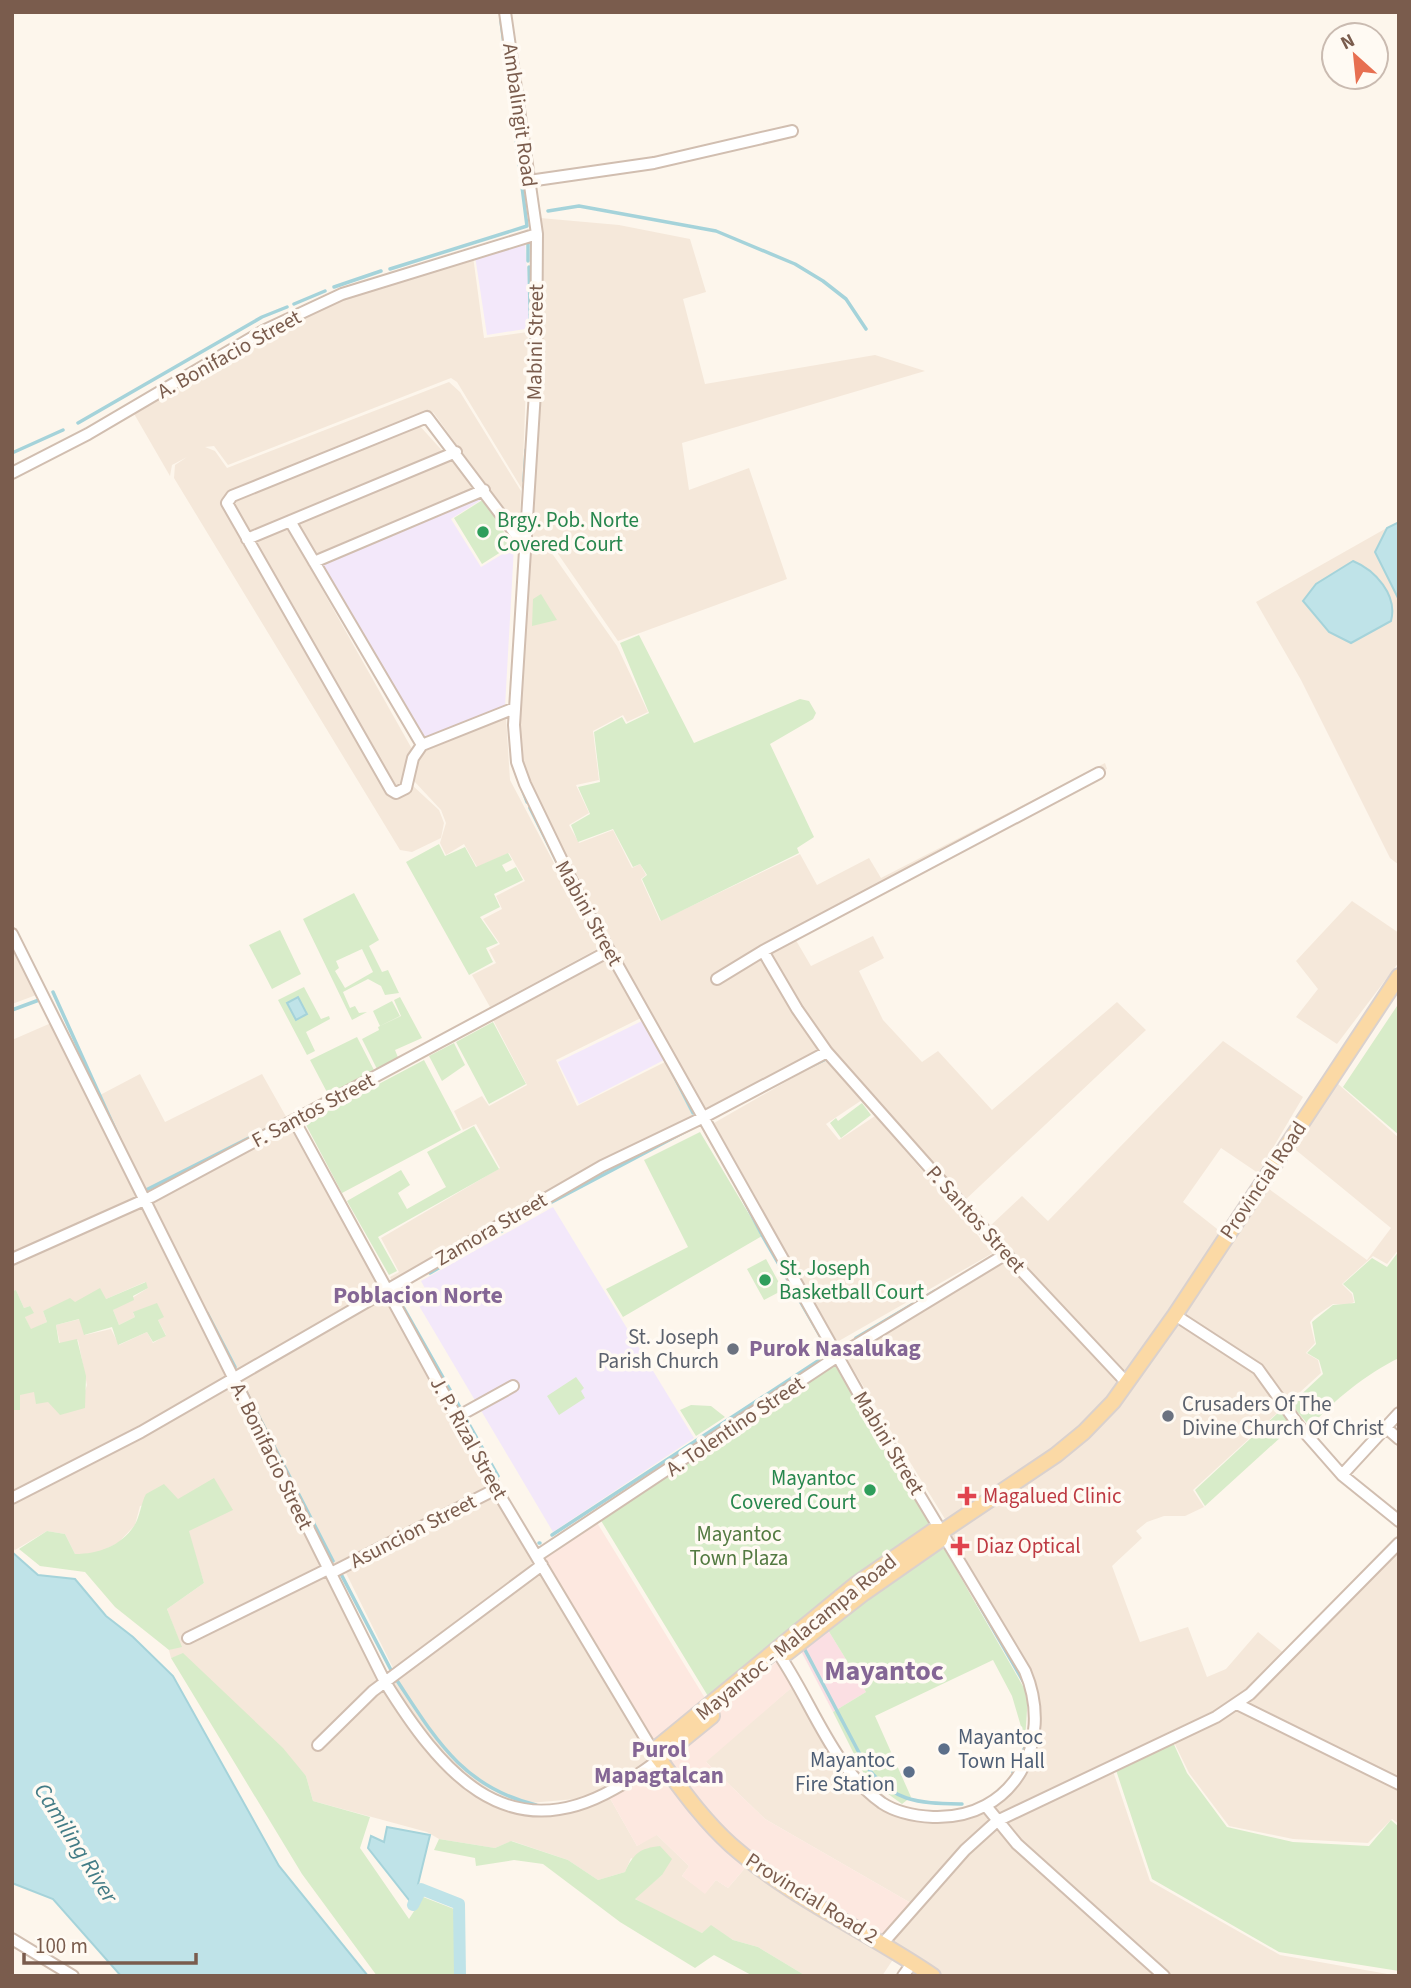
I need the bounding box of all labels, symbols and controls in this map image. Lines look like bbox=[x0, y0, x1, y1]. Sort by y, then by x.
north arrow bbox=[1320, 21, 1390, 91]
text: N bbox=[1336, 27, 1360, 57]
street label: Ambalingit Road bbox=[495, 41, 545, 189]
street label: Mabini Street bbox=[519, 284, 551, 400]
street label: A. Bonifacio Street bbox=[152, 302, 306, 406]
place label: Brgy. Pob. Norte Covered Court bbox=[497, 505, 639, 559]
marker: Brgy. Pob. Norte Covered Court bbox=[475, 524, 491, 540]
street label: Mabini Street bbox=[548, 855, 630, 971]
street label: F. Santos Street bbox=[246, 1065, 380, 1155]
street label: Provincial Road bbox=[1212, 1115, 1314, 1245]
street label: P. Santos Street bbox=[919, 1158, 1033, 1280]
street label: Zamora Street bbox=[430, 1185, 552, 1273]
place label: St. Joseph Basketball Court bbox=[779, 1253, 924, 1307]
marker: St. Joseph Basketball Court bbox=[757, 1272, 773, 1288]
district label: Poblacion Norte bbox=[333, 1278, 503, 1313]
place label: St. Joseph Parish Church bbox=[598, 1322, 719, 1376]
district label: Purok Nasalukag bbox=[749, 1332, 921, 1365]
marker: St. Joseph Parish Church bbox=[725, 1341, 741, 1357]
street label: A. Tolentino Street bbox=[660, 1368, 810, 1484]
street label: J. P. Rizal Street bbox=[423, 1371, 515, 1505]
street label: A. Bonifacio Street bbox=[223, 1377, 321, 1535]
street label: Mabini Street bbox=[846, 1386, 932, 1500]
place label: Crusaders Of The Divine Church Of Christ bbox=[1182, 1389, 1384, 1443]
marker: Crusaders Of The Divine Church Of Christ bbox=[1160, 1408, 1176, 1424]
place label: Mayantoc Covered Court bbox=[730, 1463, 856, 1517]
place label: Magalued Clinic bbox=[983, 1481, 1122, 1511]
marker: Mayantoc Covered Court bbox=[862, 1482, 878, 1498]
street label: Asuncion Street bbox=[345, 1486, 481, 1576]
marker: Magalued Clinic bbox=[957, 1486, 977, 1506]
park label: Mayantoc Town Plaza bbox=[690, 1519, 788, 1573]
place label: Diaz Optical bbox=[976, 1531, 1081, 1561]
marker: Diaz Optical bbox=[950, 1536, 970, 1556]
street label: Mayantoc - Malacampa Road bbox=[691, 1548, 901, 1726]
district label: Mayantoc bbox=[824, 1654, 944, 1688]
place label: Mayantoc Town Hall bbox=[958, 1722, 1045, 1776]
district label: Purol Mapagtalcan bbox=[594, 1733, 724, 1792]
marker: Mayantoc Town Hall bbox=[936, 1741, 952, 1757]
place label: Mayantoc Fire Station bbox=[795, 1745, 895, 1799]
marker: Mayantoc Fire Station bbox=[901, 1764, 917, 1780]
water label: Camiling River bbox=[26, 1777, 127, 1910]
street label: Provincial Road 2 bbox=[740, 1845, 884, 1951]
scale bar bbox=[24, 1922, 196, 1966]
text: 100 m bbox=[35, 1931, 88, 1961]

